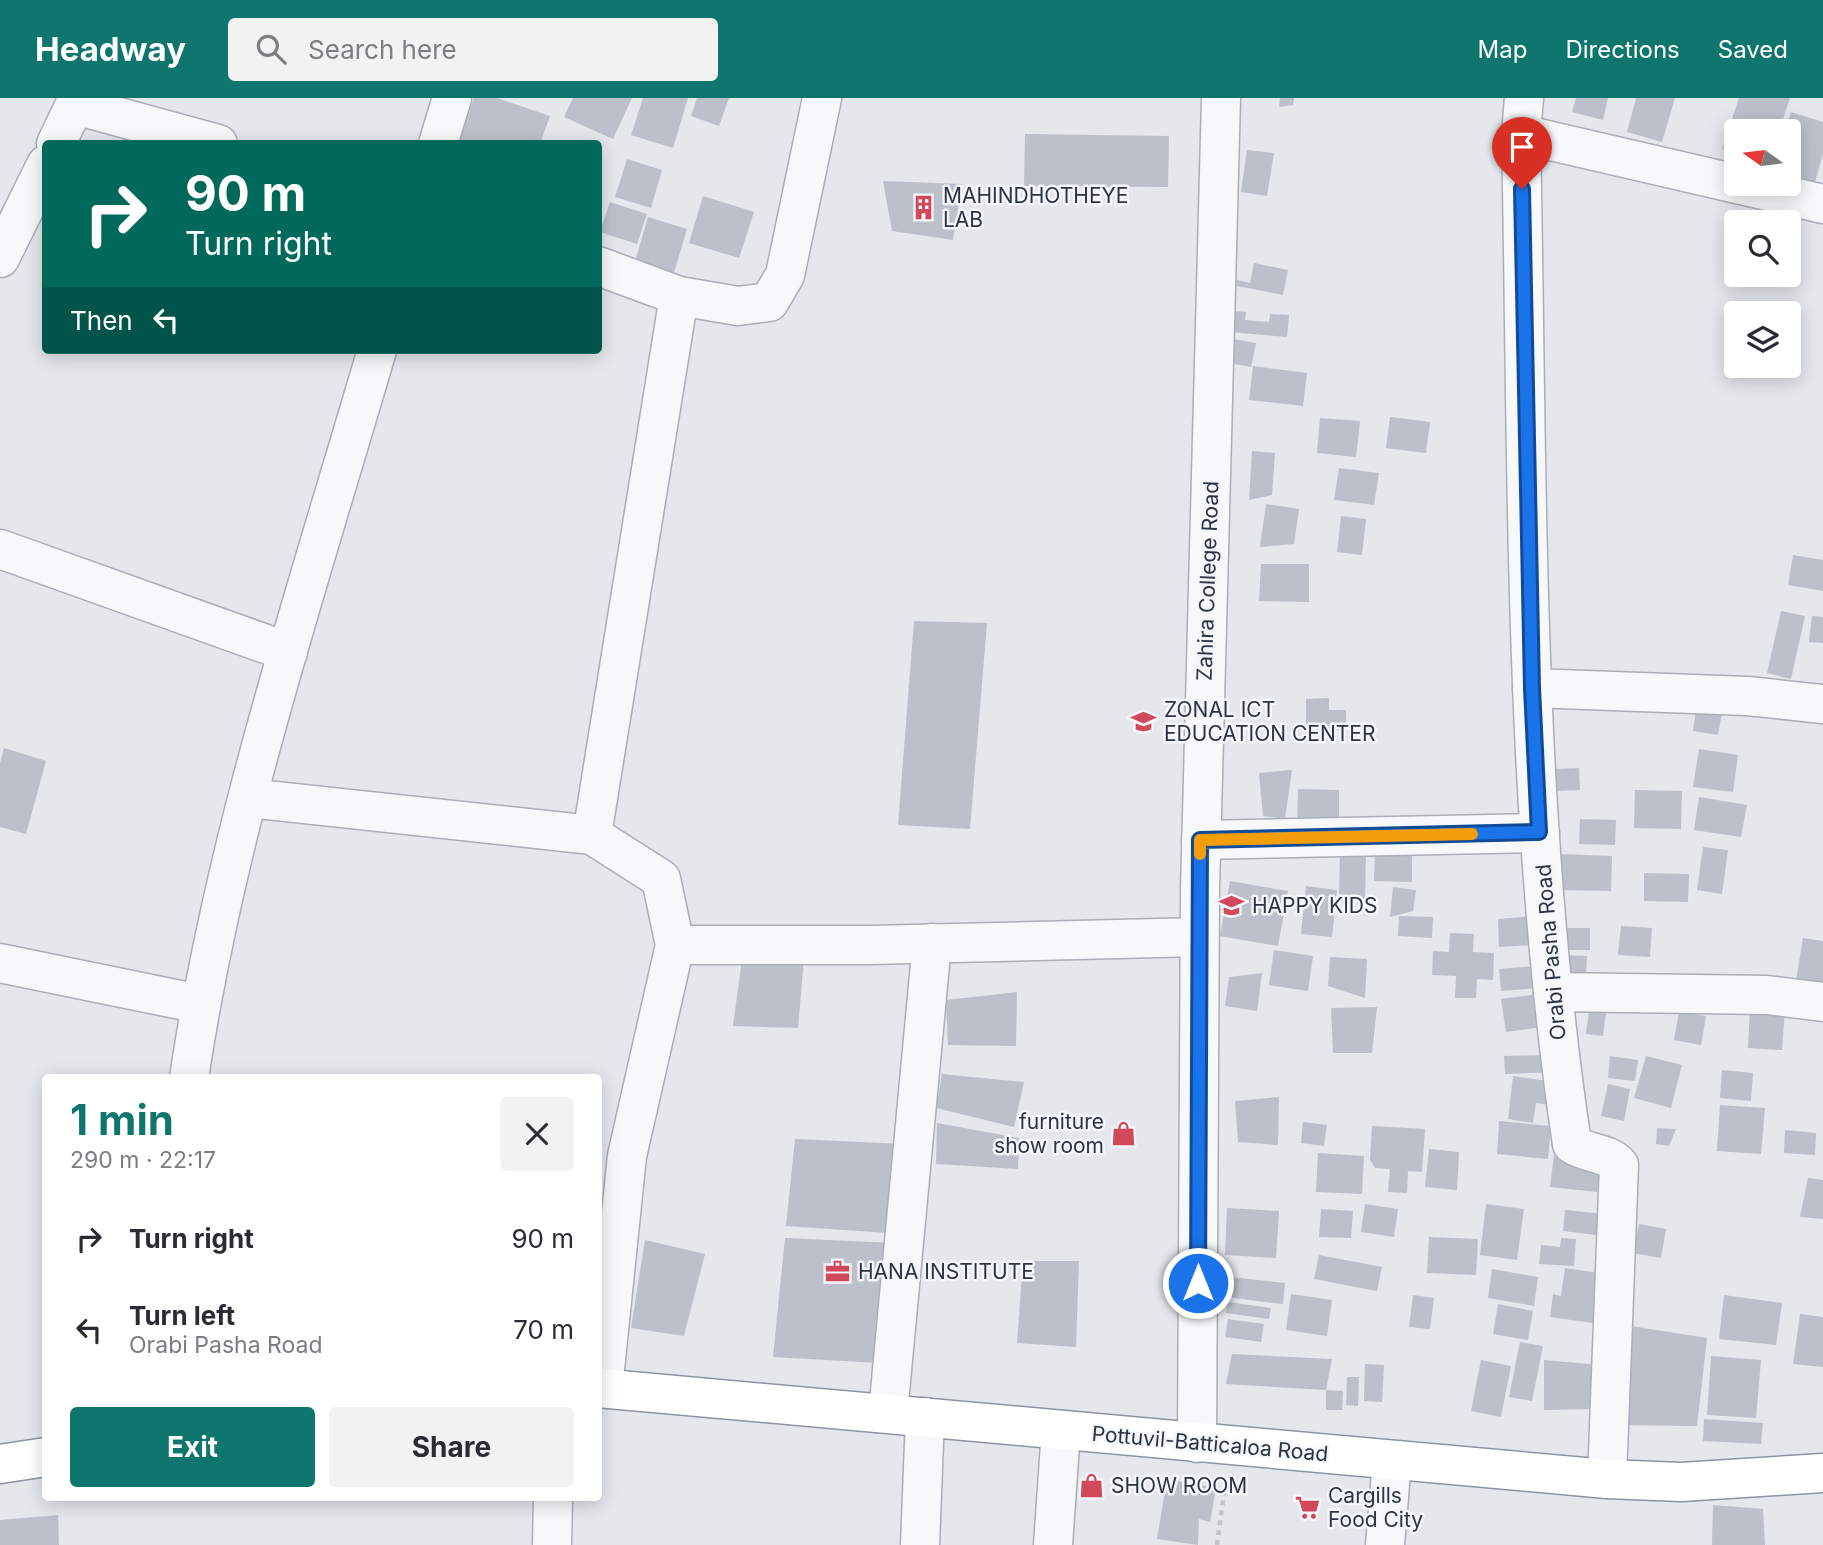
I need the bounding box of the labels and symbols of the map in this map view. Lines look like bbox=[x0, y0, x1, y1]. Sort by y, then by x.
pin bbox=[1492, 117, 1552, 189]
north arrow bbox=[1724, 119, 1801, 196]
place label: MAHINDHOTHEYE LAB bbox=[943, 183, 1128, 232]
building icon: MAHINDHOTHEYE LAB bbox=[909, 194, 937, 222]
street label: Zahira College Road bbox=[1192, 481, 1223, 681]
place label: ZONAL ICT EDUCATION CENTER bbox=[1164, 697, 1376, 746]
school or university icon: ZONAL ICT EDUCATION CENTER bbox=[1130, 708, 1158, 736]
street label: Orabi Pasha Road bbox=[1530, 863, 1571, 1041]
school or university icon: HAPPY KIDS bbox=[1218, 892, 1246, 920]
place label: HAPPY KIDS bbox=[1252, 893, 1377, 918]
place label: furniture show room bbox=[994, 1109, 1104, 1158]
shop icon: furniture show room bbox=[1110, 1120, 1138, 1148]
position arrow bbox=[1161, 1246, 1235, 1320]
office icon: HANA INSTITUTE bbox=[824, 1258, 852, 1286]
place label: HANA INSTITUTE bbox=[858, 1259, 1034, 1284]
street label: Pottuvil-Batticaloa Road bbox=[1091, 1421, 1329, 1466]
shop icon: SHOW ROOM bbox=[1077, 1472, 1105, 1500]
place label: SHOW ROOM bbox=[1111, 1473, 1247, 1498]
place label: Cargills Food City bbox=[1328, 1483, 1423, 1532]
supermarket icon: Cargills Food City bbox=[1294, 1494, 1322, 1522]

